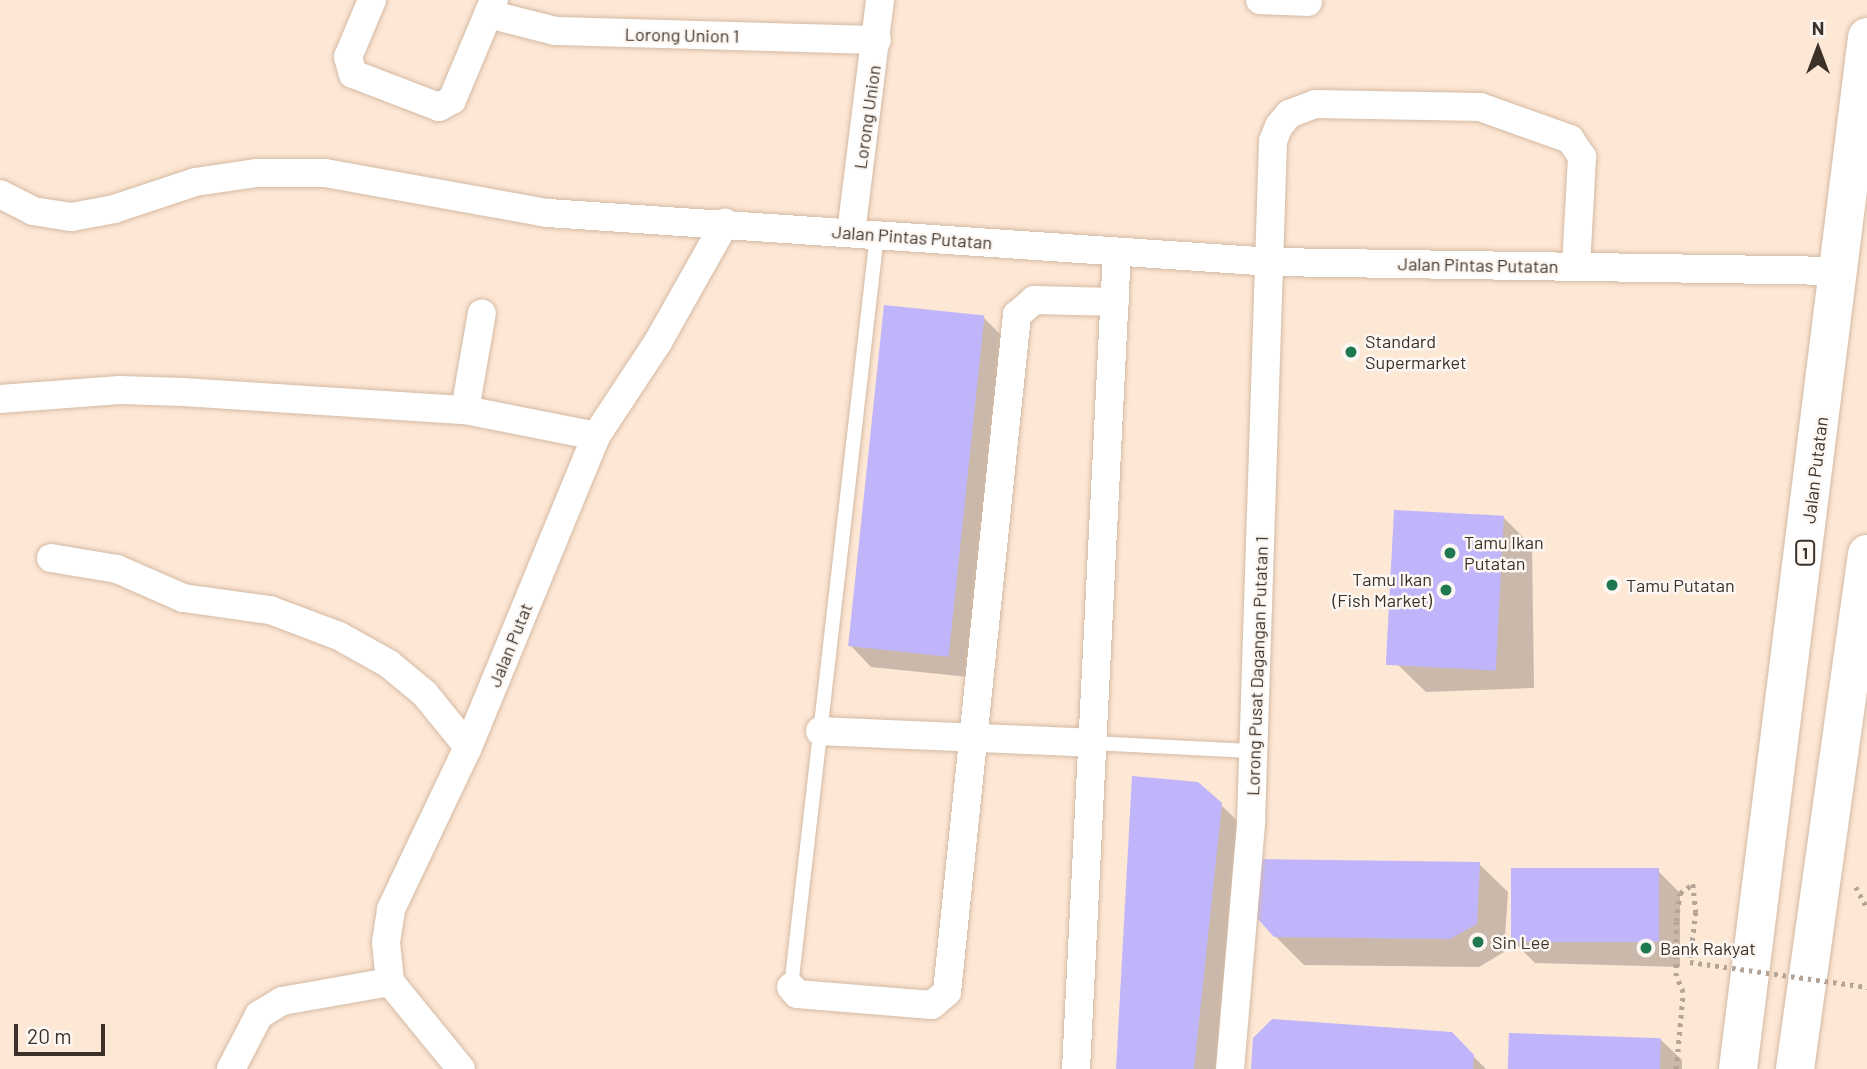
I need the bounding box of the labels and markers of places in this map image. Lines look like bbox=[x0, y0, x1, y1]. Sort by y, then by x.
place label: Standard Supermarket bbox=[1365, 331, 1466, 374]
marker: Standard Supermarket bbox=[1343, 344, 1359, 360]
place label: Tamu Ikan Putatan bbox=[1464, 532, 1544, 574]
marker: Tamu Ikan Putatan bbox=[1442, 545, 1458, 561]
place label: Tamu Ikan (Fish Market) bbox=[1333, 569, 1432, 612]
place label: Tamu Putatan bbox=[1626, 574, 1735, 596]
marker: Tamu Putatan bbox=[1604, 577, 1620, 593]
marker: Tamu Ikan (Fish Market) bbox=[1438, 582, 1454, 598]
place label: Sin Lee bbox=[1492, 931, 1550, 953]
marker: Sin Lee bbox=[1470, 934, 1486, 950]
place label: Bank Rakyat bbox=[1660, 937, 1756, 959]
marker: Bank Rakyat bbox=[1638, 940, 1654, 956]

